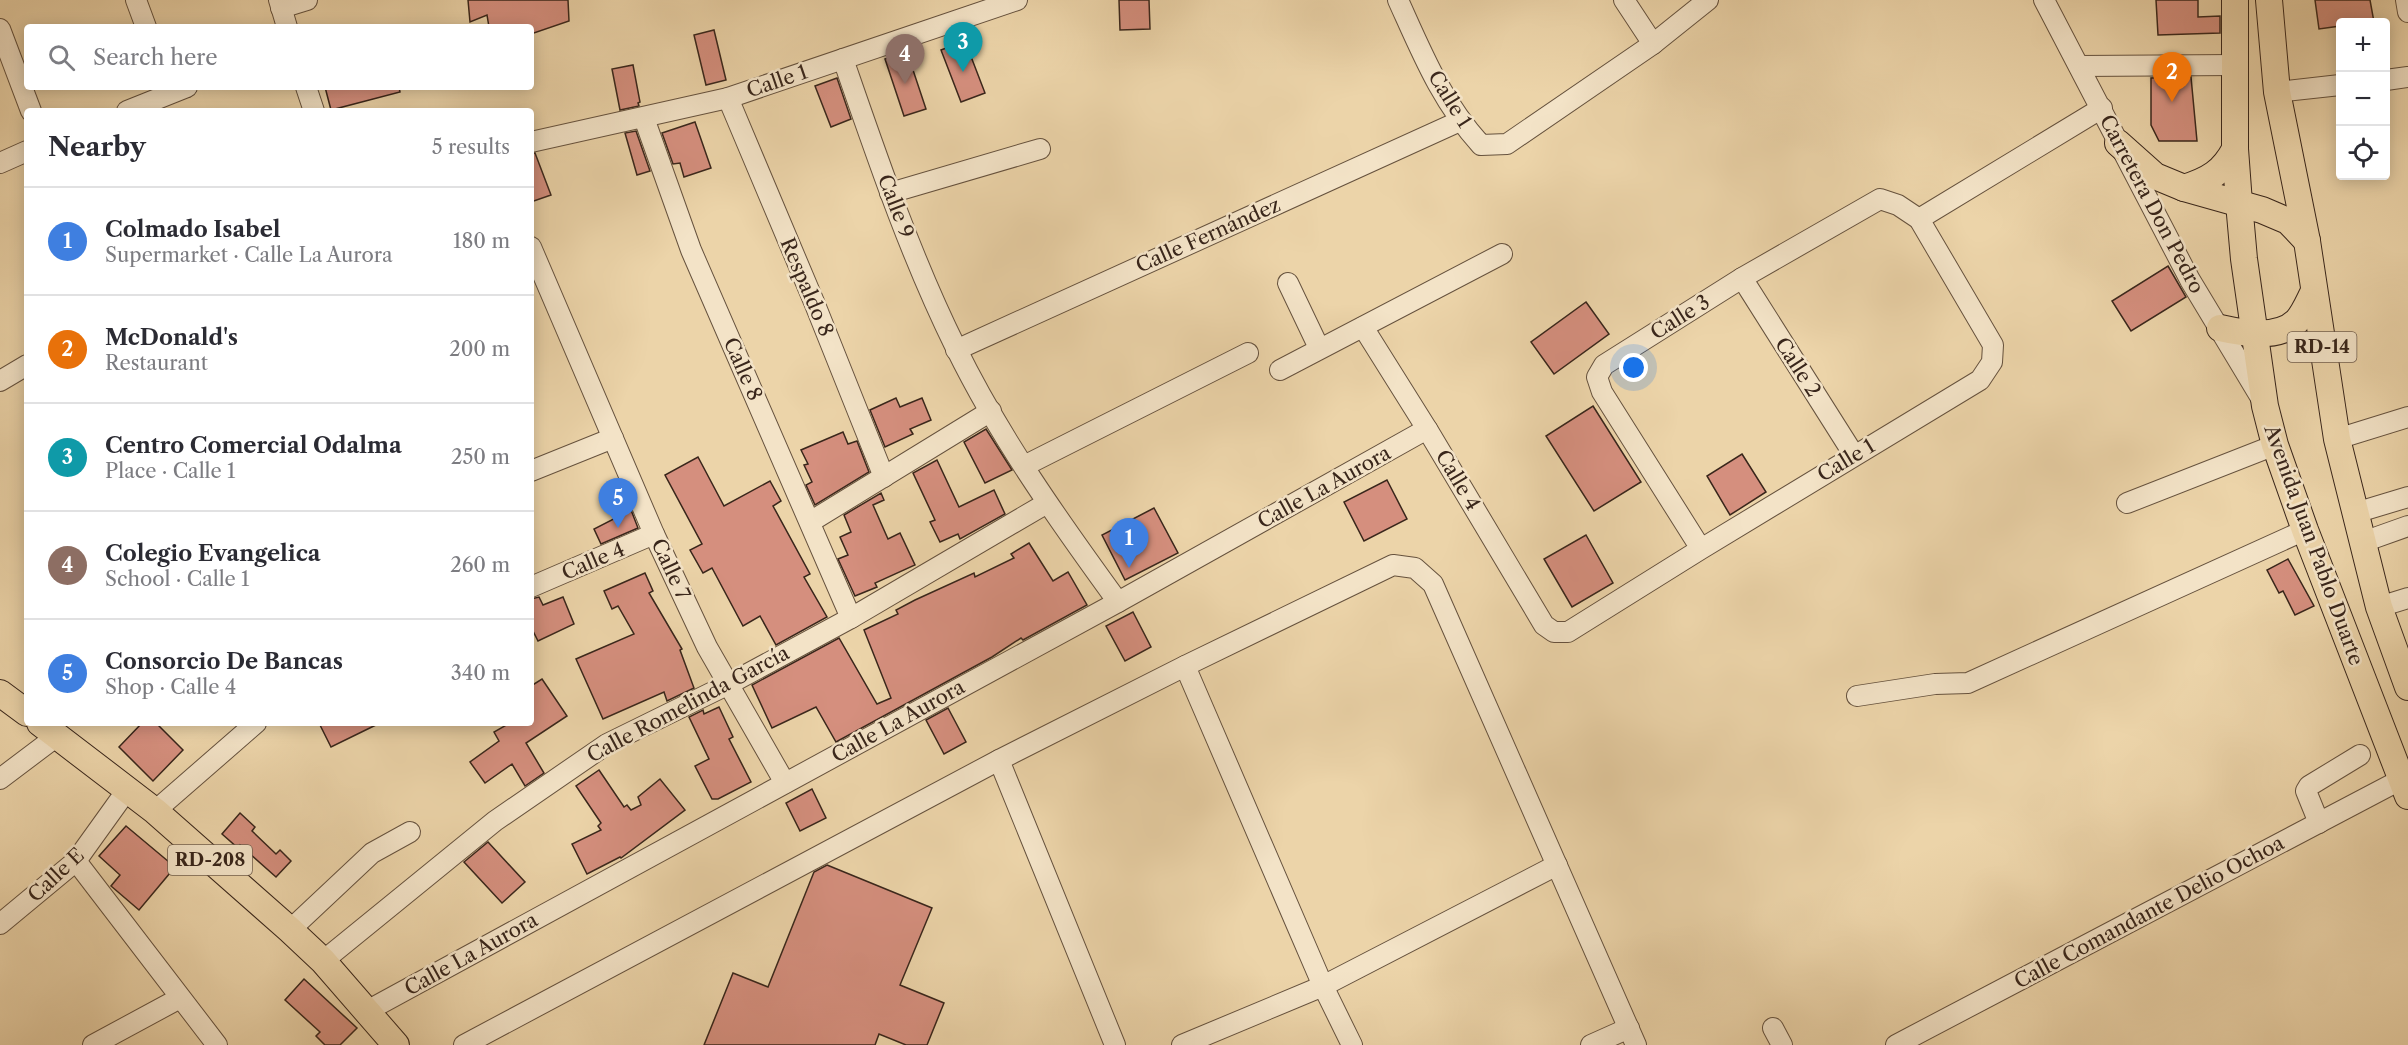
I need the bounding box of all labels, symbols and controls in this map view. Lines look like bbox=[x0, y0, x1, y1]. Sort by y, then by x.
map controls bbox=[2336, 18, 2390, 180]
button: + bbox=[2336, 18, 2390, 72]
pin: 3 bbox=[944, 22, 982, 72]
search box bbox=[24, 24, 534, 90]
pin: 4 bbox=[886, 34, 924, 84]
icon: search bbox=[45, 41, 78, 74]
text: Search here bbox=[93, 44, 218, 71]
pin: 2 bbox=[2152, 52, 2192, 102]
street label: Calle 1 bbox=[743, 59, 811, 103]
street label: Calle 1 bbox=[1423, 66, 1477, 132]
button: − bbox=[2336, 72, 2390, 126]
street label: Carretera Don Pedro bbox=[2095, 111, 2209, 297]
button: locate bbox=[2336, 126, 2390, 180]
text: Nearby bbox=[48, 131, 146, 163]
text: 5 results bbox=[432, 135, 510, 159]
street label: Calle 9 bbox=[873, 171, 919, 241]
street label: Calle Fernández bbox=[1132, 192, 1284, 278]
text: Colmado Isabel bbox=[105, 216, 281, 243]
text: 1 bbox=[63, 229, 72, 253]
text: 180 m bbox=[453, 229, 510, 253]
street label: Respaldo 8 bbox=[775, 234, 839, 340]
text: Supermarket · Calle La Aurora bbox=[105, 243, 393, 267]
street label: Calle 3 bbox=[1646, 289, 1714, 345]
text: McDonald's bbox=[105, 324, 238, 351]
road number: RD-14 bbox=[2288, 332, 2356, 362]
street label: Calle 2 bbox=[1770, 333, 1826, 401]
street label: Calle 8 bbox=[719, 334, 767, 404]
text: 2 bbox=[62, 337, 73, 361]
text: 200 m bbox=[449, 337, 510, 361]
text: Restaurant bbox=[105, 351, 208, 375]
your location bbox=[1619, 353, 1648, 382]
street label: Avenida Juan Pablo Duarte bbox=[2259, 421, 2369, 668]
text: Centro Comercial Odalma bbox=[105, 432, 402, 459]
street label: Calle 1 bbox=[1813, 433, 1880, 486]
street label: Calle La Aurora bbox=[1253, 440, 1395, 533]
text: 3 bbox=[62, 445, 73, 469]
text: 250 m bbox=[451, 445, 510, 469]
street label: Calle 4 bbox=[1431, 446, 1485, 514]
text: Place · Calle 1 bbox=[105, 459, 235, 483]
pin: 5 bbox=[598, 478, 638, 528]
pin: 1 bbox=[1110, 518, 1148, 568]
street label: Calle 7 bbox=[647, 535, 696, 603]
street label: Calle 4 bbox=[558, 537, 628, 585]
text: Colegio Evangelica bbox=[105, 540, 321, 567]
text: 4 bbox=[62, 553, 73, 577]
text: 260 m bbox=[450, 553, 510, 577]
text: School · Calle 1 bbox=[105, 567, 250, 591]
street label: Calle Romelinda García bbox=[583, 640, 793, 767]
text: Consorcio De Bancas bbox=[105, 648, 343, 675]
text: 5 bbox=[62, 661, 73, 685]
text: 340 m bbox=[451, 661, 510, 685]
street label: Calle La Aurora bbox=[827, 674, 969, 767]
text: Shop · Calle 4 bbox=[105, 675, 236, 699]
street label: Calle Comandante Delio Ochoa bbox=[2010, 830, 2288, 994]
street label: Calle E bbox=[23, 843, 89, 907]
road number: RD-208 bbox=[168, 845, 252, 875]
street label: Calle La Aurora bbox=[400, 907, 542, 1000]

